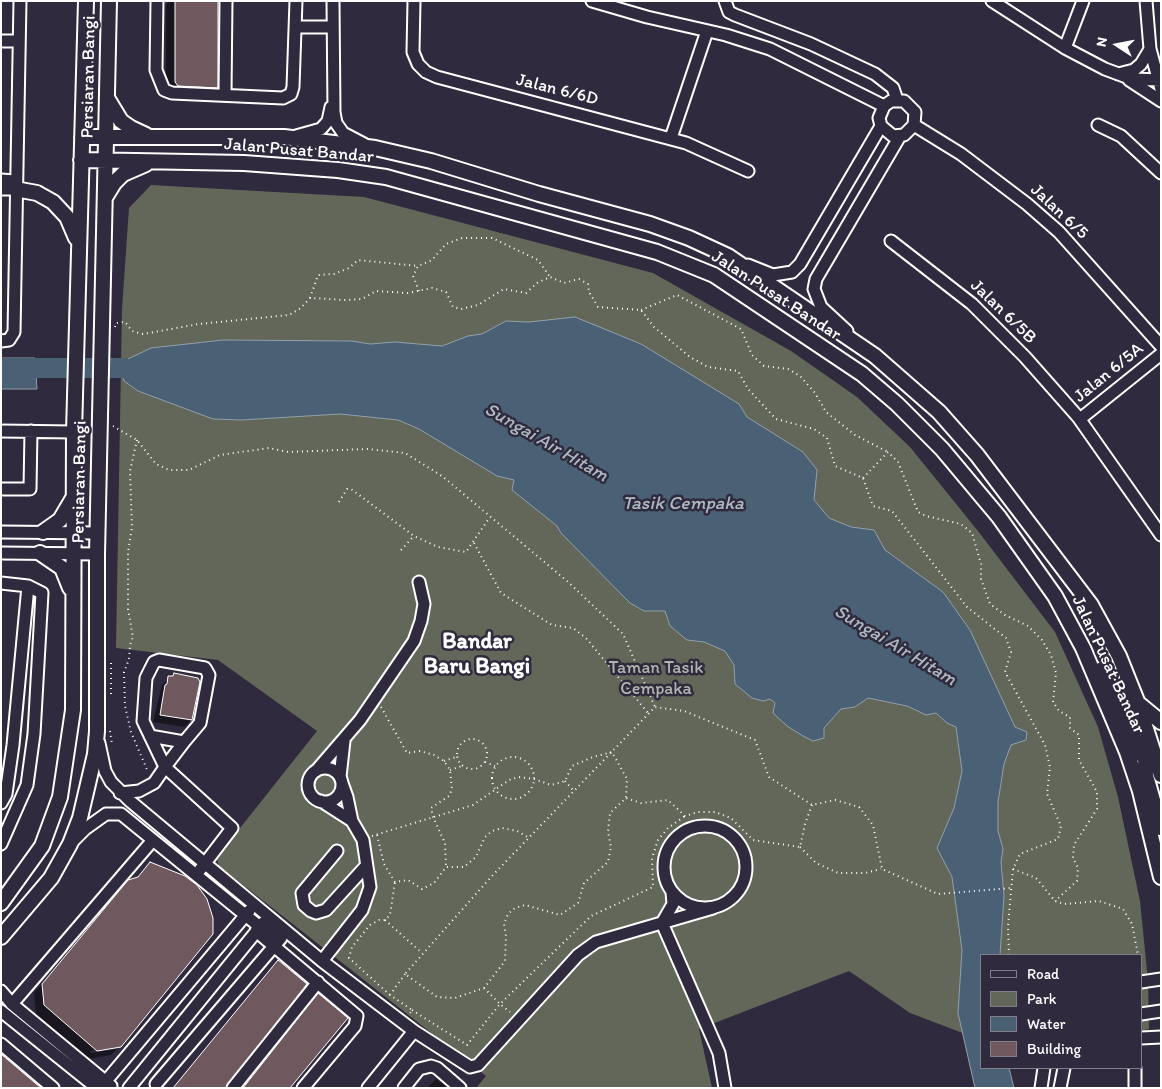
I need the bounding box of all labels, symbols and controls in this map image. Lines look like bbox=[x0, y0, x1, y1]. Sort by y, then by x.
street label: Persiaran Bangi bbox=[77, 15, 101, 139]
north arrow bbox=[1092, 20, 1142, 70]
text: N bbox=[1093, 36, 1111, 48]
street label: Jalan 6/6D bbox=[514, 69, 600, 111]
street label: Jalan Pusat Bandar bbox=[223, 134, 375, 168]
street label: Jalan 6/5 bbox=[1025, 180, 1093, 244]
street label: Jalan Pusat Bandar bbox=[707, 246, 845, 346]
street label: Jalan 6/5B bbox=[965, 275, 1041, 349]
street label: Jalan 6/5A bbox=[1070, 338, 1148, 408]
water label: Sungai Air Hitam bbox=[480, 398, 612, 488]
street label: Persiaran Bangi bbox=[68, 420, 92, 544]
water label: Tasik Cempaka bbox=[622, 493, 744, 515]
street label: Jalan Pusat Bandar bbox=[1067, 592, 1149, 738]
water label: Sungai Air Hitam bbox=[830, 601, 960, 691]
district label: Bandar Baru Bangi bbox=[424, 629, 530, 680]
park label: Taman Tasik Cempaka bbox=[609, 657, 703, 700]
legend bbox=[980, 954, 1142, 1069]
text: Road bbox=[1027, 965, 1059, 983]
text: Park bbox=[1027, 990, 1057, 1008]
text: Water bbox=[1027, 1015, 1065, 1033]
text: Building bbox=[1027, 1040, 1081, 1058]

